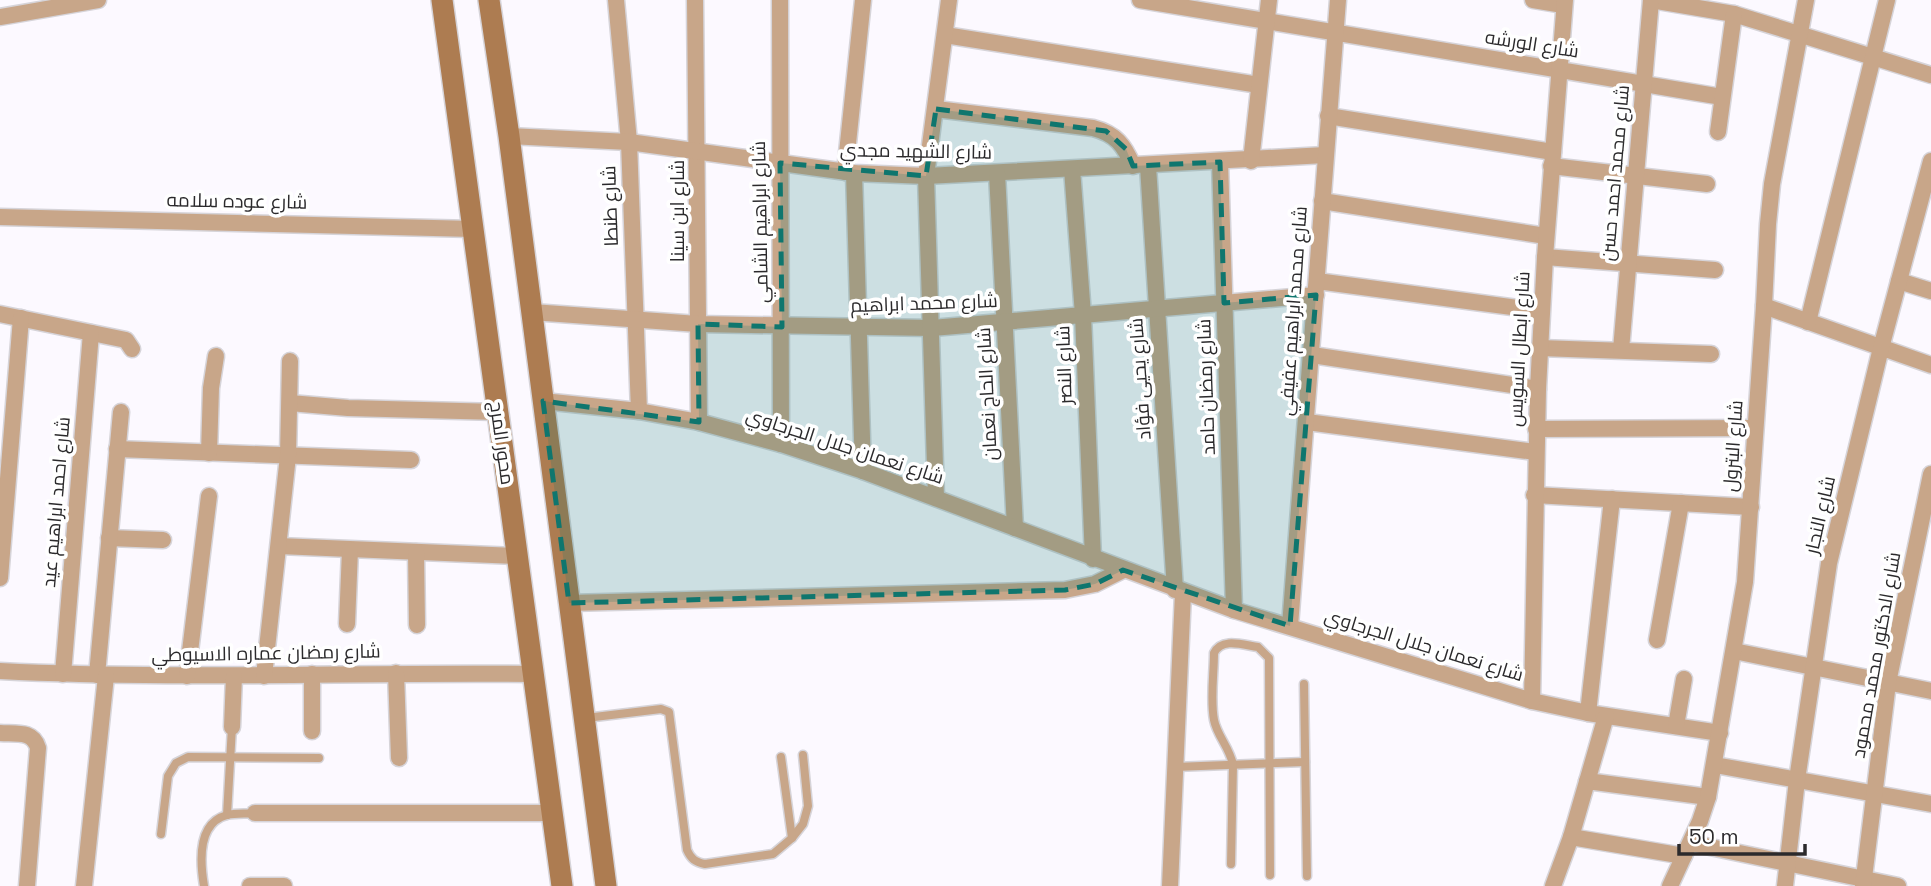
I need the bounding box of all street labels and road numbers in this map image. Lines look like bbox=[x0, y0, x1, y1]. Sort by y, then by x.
street label: شارع الورشه bbox=[1483, 24, 1581, 65]
street label: شارع محمد احمد حسن bbox=[1595, 84, 1636, 262]
street label: شارع الشهيد مجدي bbox=[840, 137, 992, 167]
street label: شارع ابراهيم الشامي bbox=[746, 141, 776, 303]
street label: شارع ابن سينا bbox=[665, 160, 691, 262]
street label: شارع طنطا bbox=[596, 165, 625, 247]
street label: شارع عوده سلامه bbox=[166, 187, 308, 216]
street label: شارع محمد ابراهيم عفيفي bbox=[1273, 205, 1315, 417]
street label: شارع ابطال السويس bbox=[1502, 271, 1537, 427]
street label: شارع محمد ابراهيم bbox=[850, 288, 998, 319]
street label: شارع يحيى فؤاد bbox=[1123, 317, 1158, 441]
street label: شارع رمضان حامد bbox=[1191, 318, 1222, 456]
street label: شارع النصر bbox=[1050, 325, 1079, 406]
street label: شارع الحاج نعمان bbox=[971, 327, 1004, 461]
street label: محور المرج bbox=[483, 399, 520, 487]
street label: شارع البترول bbox=[1717, 399, 1750, 493]
street label: شارع نعمان جلال الجرجاوي bbox=[742, 402, 947, 492]
street label: شارع احمد ابراهيم عيد bbox=[36, 416, 77, 589]
street label: شارع النجار bbox=[1799, 473, 1842, 558]
street label: شارع الدكتور محمد محمود bbox=[1846, 550, 1907, 760]
street label: شارع نعمان جلال الجرجاوي bbox=[1321, 603, 1526, 689]
street label: شارع رمضان عماره الاسيوطي bbox=[151, 638, 381, 669]

